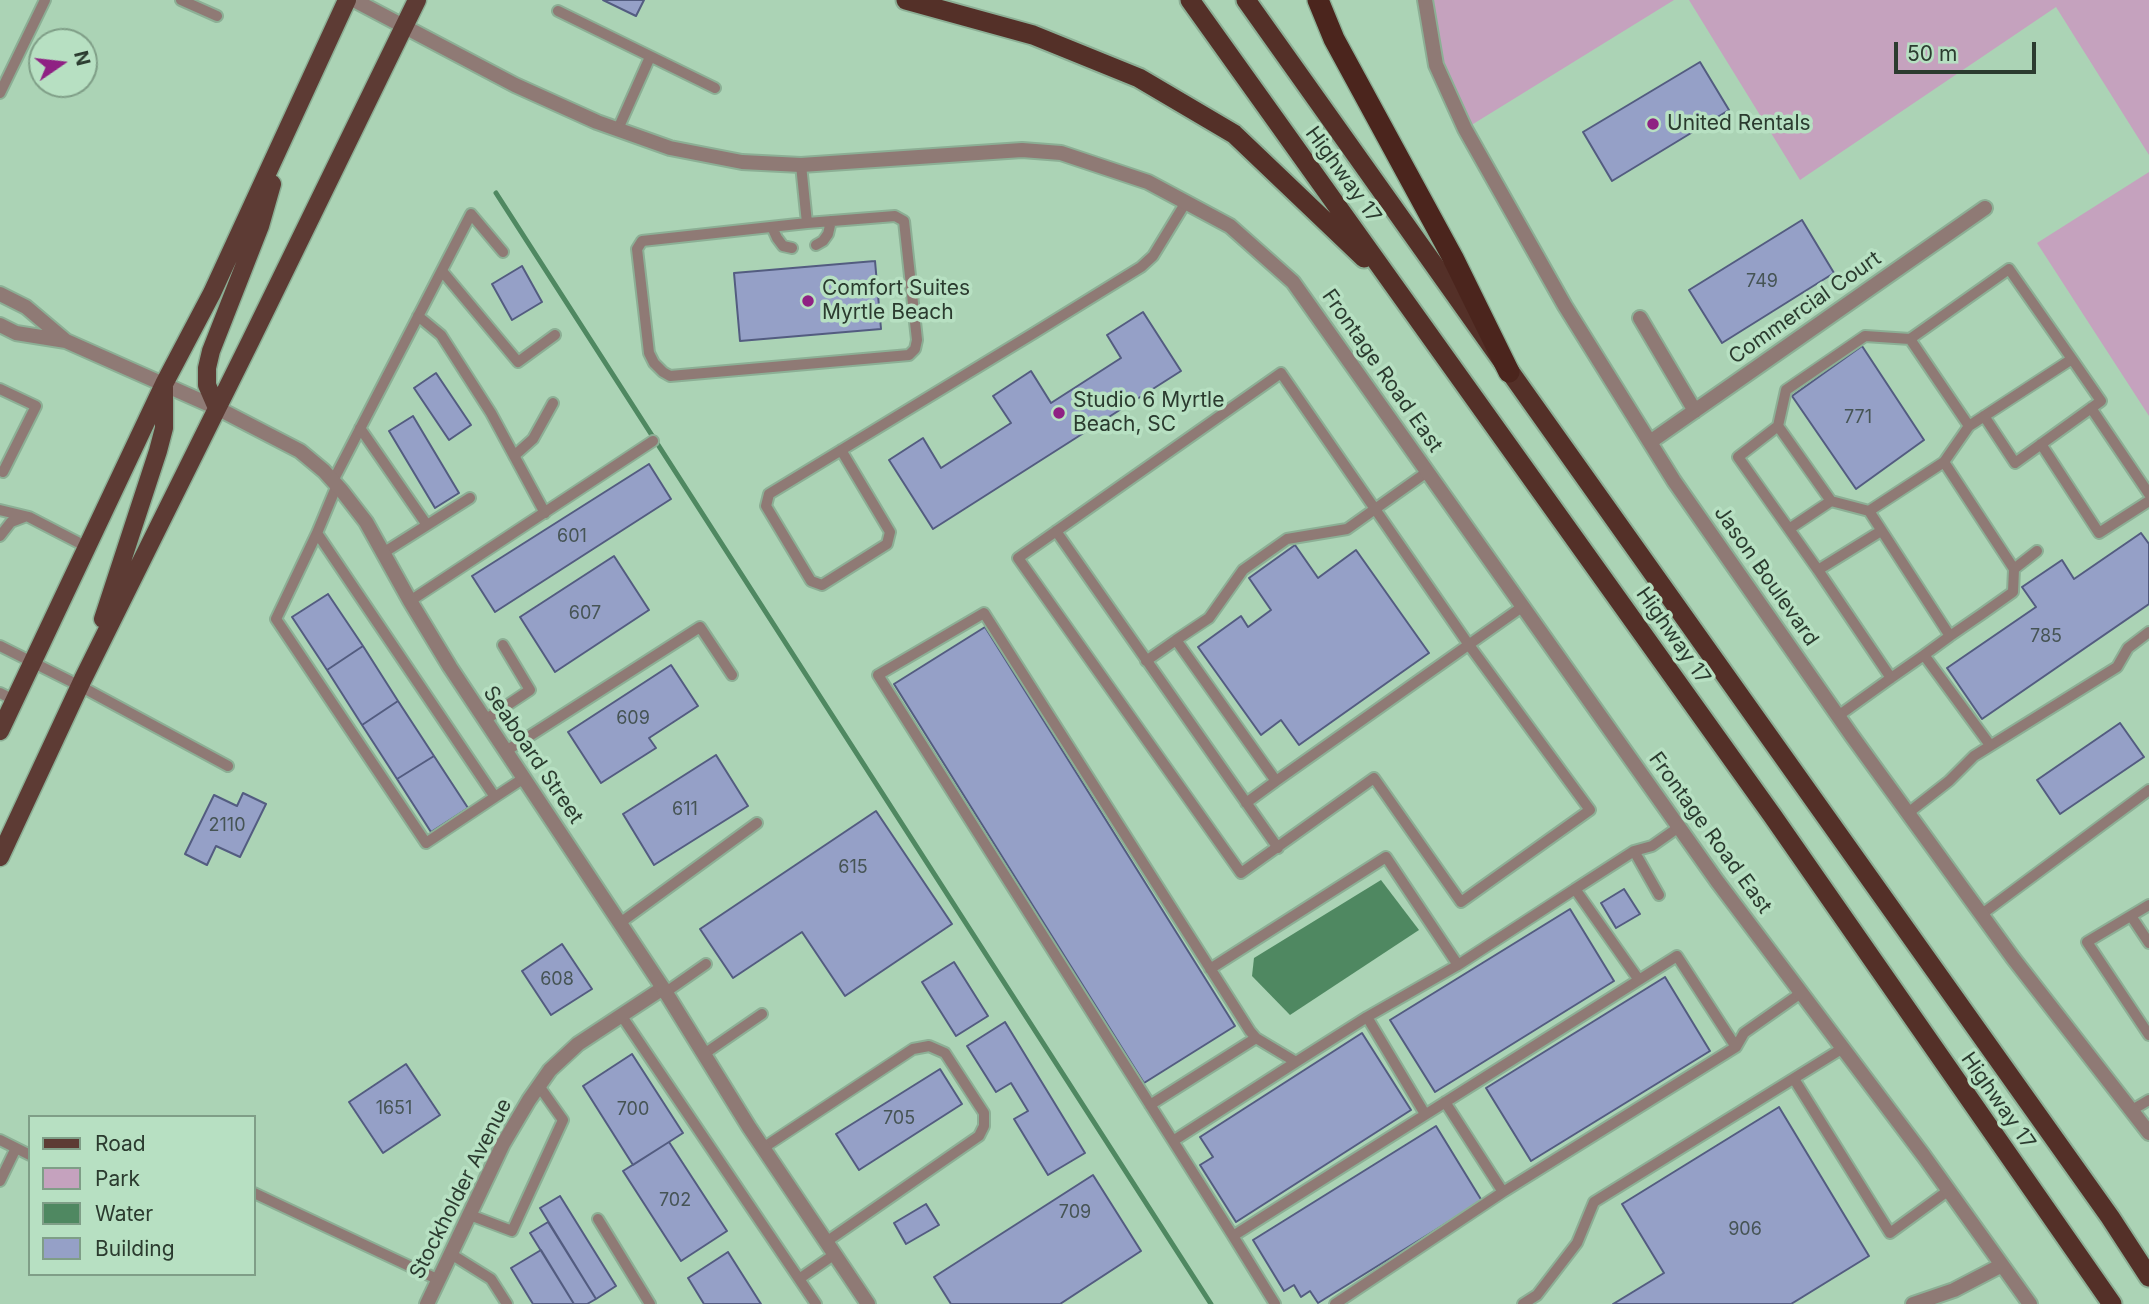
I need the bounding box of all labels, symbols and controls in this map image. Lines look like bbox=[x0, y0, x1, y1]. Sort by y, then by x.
north arrow bbox=[28, 28, 98, 98]
scale bar bbox=[1897, 28, 2039, 72]
text: 50 m bbox=[1907, 41, 1957, 66]
text: N bbox=[69, 48, 95, 68]
place label: United Rentals bbox=[1667, 111, 1811, 137]
marker: United Rentals bbox=[1645, 116, 1661, 132]
street label: Highway 17 bbox=[1300, 122, 1386, 228]
street label: Commercial Court bbox=[1724, 246, 1886, 370]
house number: 749 bbox=[1746, 271, 1778, 293]
place label: Comfort Suites Myrtle Beach bbox=[822, 276, 970, 326]
street label: Frontage Road East bbox=[1316, 285, 1448, 457]
marker: Comfort Suites Myrtle Beach bbox=[800, 293, 816, 309]
place label: Studio 6 Myrtle Beach, SC bbox=[1073, 388, 1224, 438]
marker: Studio 6 Myrtle Beach, SC bbox=[1051, 405, 1067, 421]
house number: 771 bbox=[1844, 407, 1872, 429]
street label: Jason Boulevard bbox=[1708, 501, 1824, 651]
house number: 601 bbox=[557, 526, 587, 548]
street label: Highway 17 bbox=[1630, 583, 1716, 689]
house number: 607 bbox=[569, 603, 601, 625]
house number: 785 bbox=[2030, 626, 2062, 648]
street label: Seaboard Street bbox=[478, 681, 588, 829]
house number: 609 bbox=[616, 708, 650, 730]
street label: Frontage Road East bbox=[1643, 747, 1777, 919]
house number: 611 bbox=[672, 799, 698, 821]
house number: 2110 bbox=[209, 815, 245, 837]
house number: 615 bbox=[838, 857, 868, 879]
house number: 608 bbox=[540, 969, 574, 991]
street label: Highway 17 bbox=[1955, 1048, 2041, 1154]
street label: Stockholder Avenue bbox=[405, 1095, 517, 1283]
house number: 1651 bbox=[376, 1098, 412, 1120]
house number: 700 bbox=[617, 1099, 649, 1121]
house number: 705 bbox=[883, 1108, 915, 1130]
legend bbox=[28, 1115, 256, 1276]
text: Road bbox=[95, 1131, 146, 1156]
text: Park bbox=[95, 1166, 140, 1191]
house number: 702 bbox=[659, 1190, 691, 1212]
text: Water bbox=[95, 1201, 153, 1226]
house number: 709 bbox=[1059, 1202, 1091, 1224]
house number: 906 bbox=[1728, 1219, 1762, 1241]
text: Building bbox=[95, 1236, 175, 1261]

